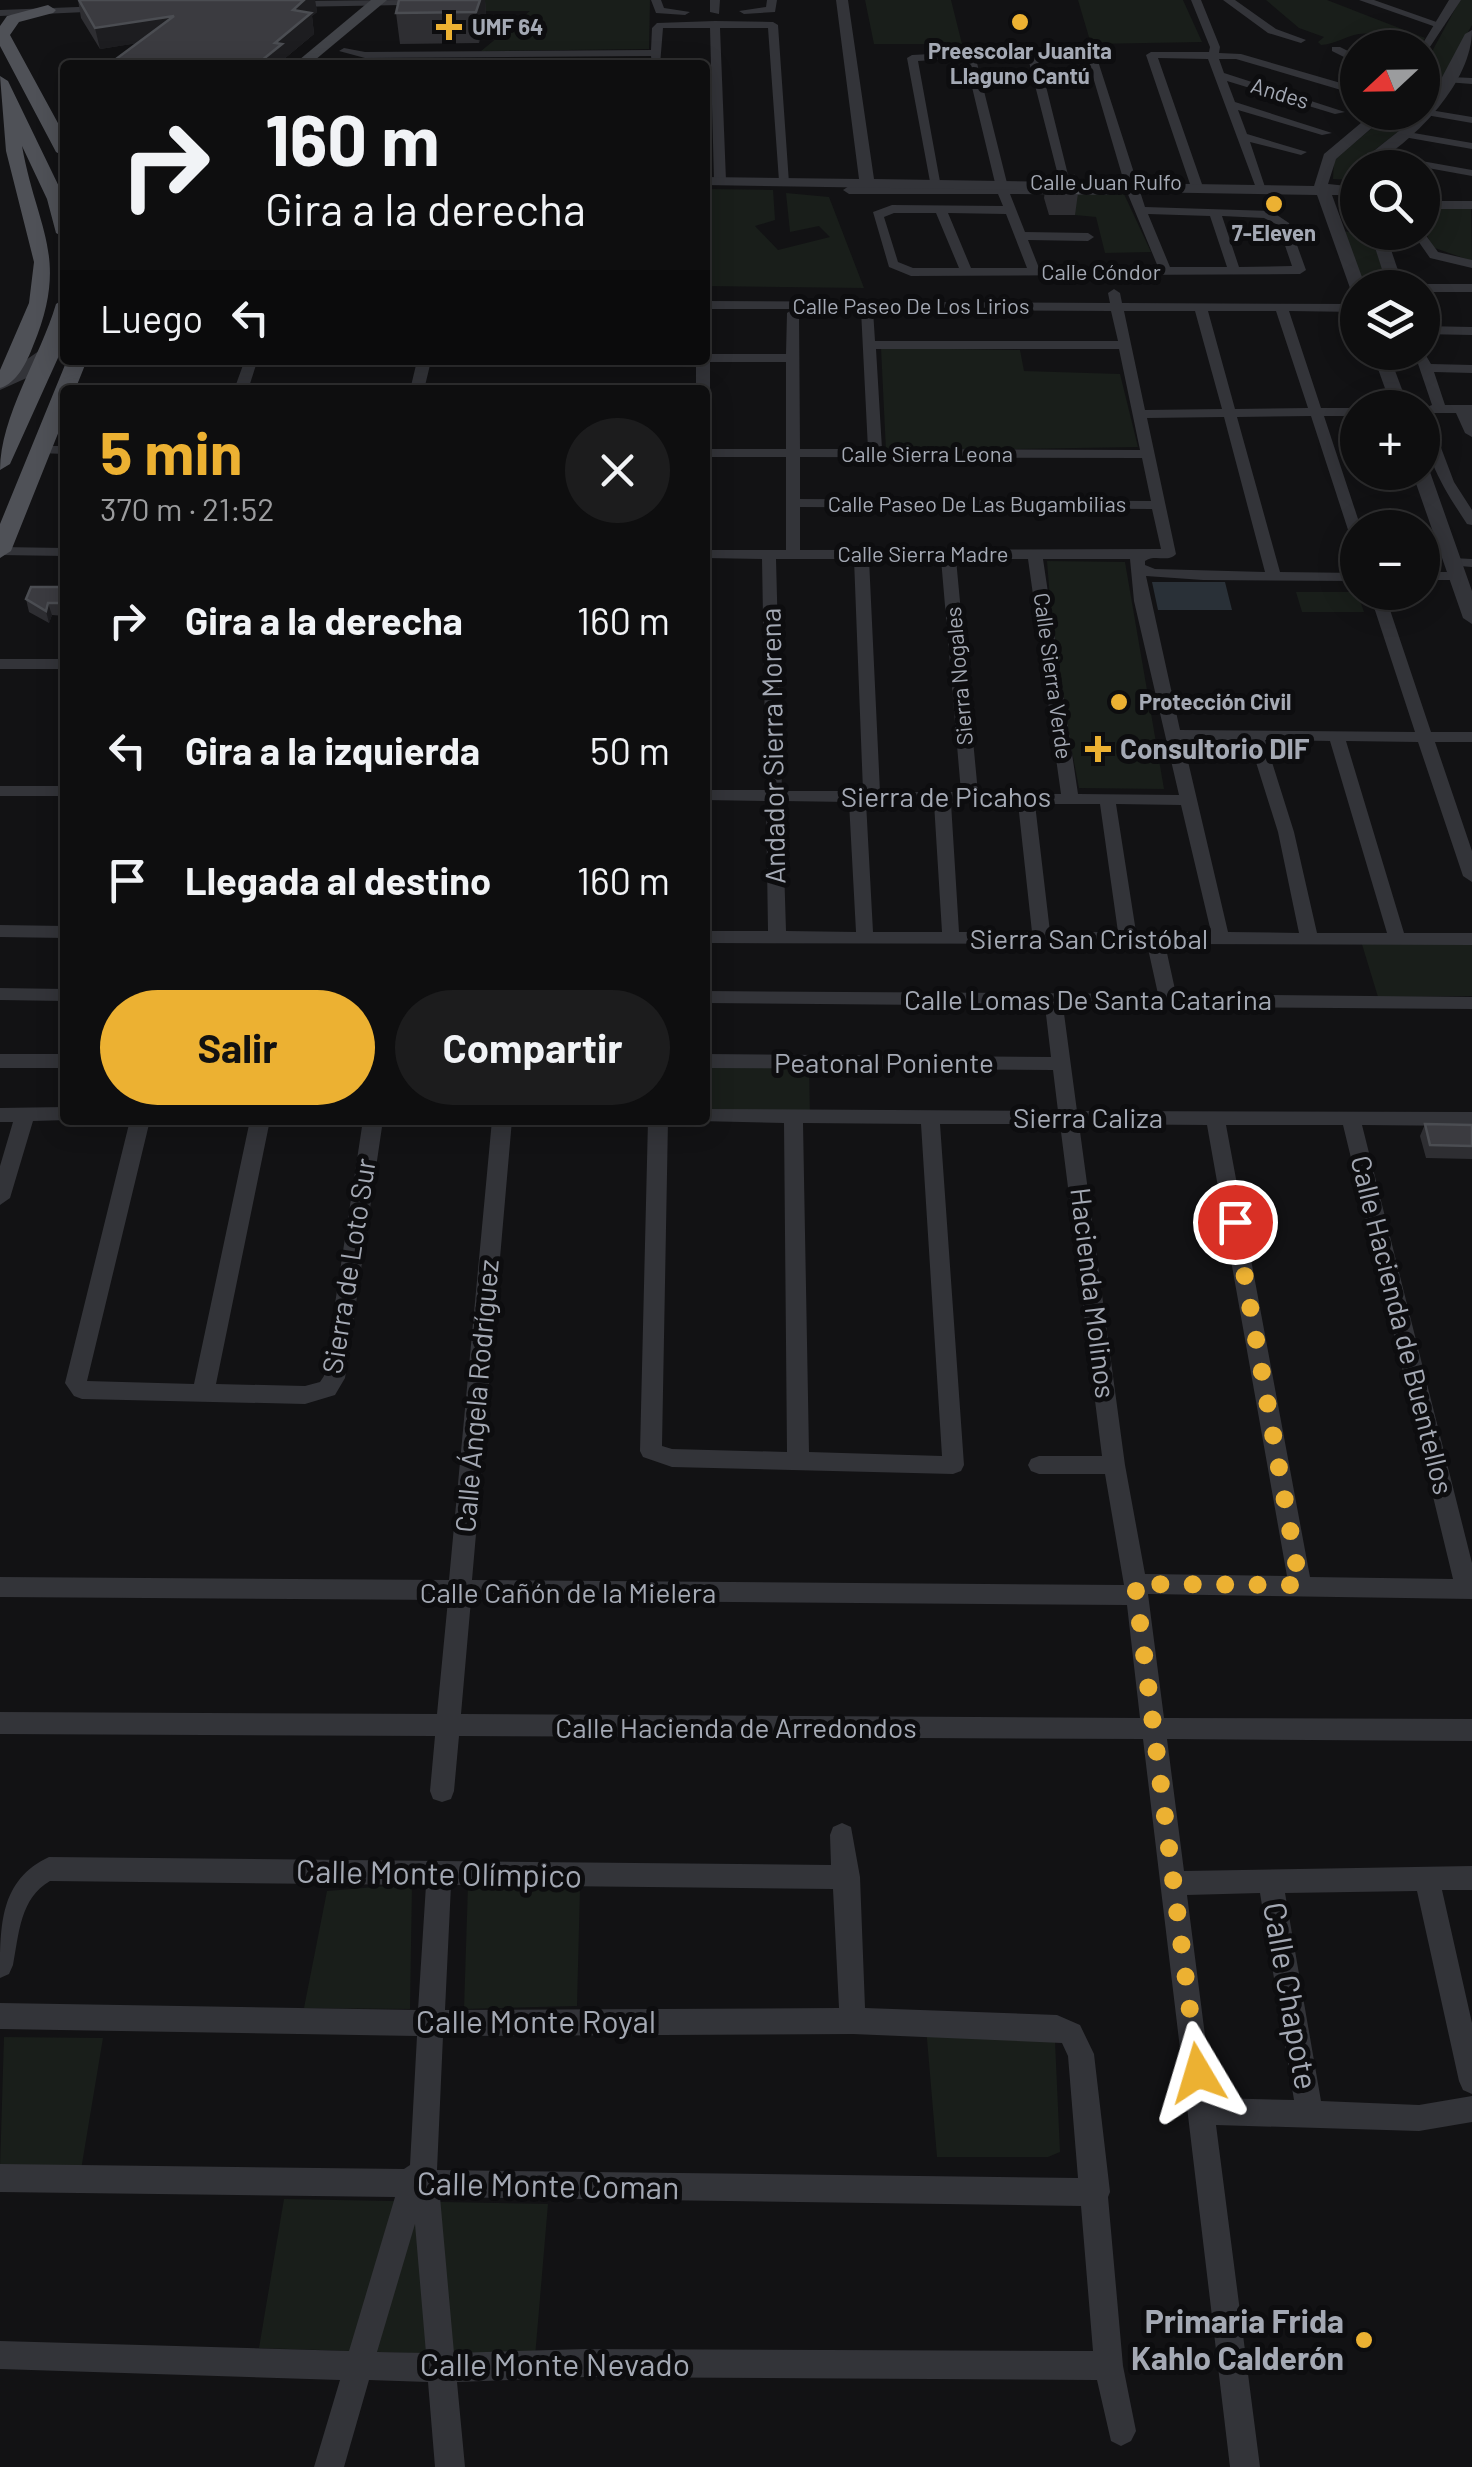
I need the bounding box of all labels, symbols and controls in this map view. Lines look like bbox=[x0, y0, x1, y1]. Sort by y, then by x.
marker: Preescolar Juanita Llaguno Cantú bbox=[1009, 11, 1031, 33]
place label: UMF 64 bbox=[472, 13, 543, 39]
marker: UMF 64 bbox=[436, 14, 462, 40]
north arrow bbox=[1340, 30, 1440, 130]
map controls bbox=[1340, 30, 1440, 610]
place label: Preescolar Juanita Llaguno Cantú bbox=[928, 37, 1112, 88]
street label: Andes bbox=[1248, 71, 1312, 113]
text: 160 m bbox=[265, 96, 440, 180]
icon: right bbox=[100, 100, 230, 230]
button: search bbox=[1340, 150, 1440, 250]
street label: Calle Juan Rulfo bbox=[1030, 168, 1182, 194]
text: Gira a la derecha bbox=[265, 181, 586, 235]
marker: 7-Eleven bbox=[1263, 193, 1285, 215]
place label: 7-Eleven bbox=[1232, 219, 1316, 245]
street label: Calle Cóndor bbox=[1041, 258, 1161, 284]
button: layers bbox=[1340, 270, 1440, 370]
icon: left bbox=[223, 290, 278, 345]
street label: Calle Paseo De Los Lirios bbox=[792, 292, 1030, 318]
text: Luego bbox=[100, 295, 203, 341]
button: + bbox=[1340, 390, 1440, 490]
text: 5 min bbox=[100, 415, 243, 487]
button: close bbox=[565, 418, 670, 523]
street label: Calle Sierra Leona bbox=[841, 440, 1013, 466]
text: 370 m · 21:52 bbox=[100, 489, 274, 527]
street label: Calle Paseo De Las Bugambilias bbox=[828, 490, 1126, 516]
button: − bbox=[1340, 510, 1440, 610]
street label: Calle Sierra Madre bbox=[837, 540, 1009, 566]
street label: Calle Sierra Verde bbox=[1029, 591, 1079, 761]
icon: right bbox=[100, 593, 155, 648]
text: Gira a la derecha bbox=[185, 597, 463, 643]
text: 160 m bbox=[577, 597, 670, 643]
street label: Sierra Nogales bbox=[939, 606, 977, 746]
street label: Andador Sierra Morena bbox=[753, 608, 791, 884]
place label: Protección Civil bbox=[1139, 688, 1291, 714]
marker: Protección Civil bbox=[1108, 691, 1130, 713]
icon: left bbox=[100, 723, 155, 778]
text: Gira a la izquierda bbox=[185, 727, 480, 773]
text: 50 m bbox=[590, 727, 670, 773]
place label: Consultorio DIF bbox=[1120, 731, 1310, 765]
marker: Consultorio DIF bbox=[1085, 736, 1111, 762]
street label: Sierra de Picahos bbox=[841, 779, 1051, 813]
icon: arrive bbox=[100, 853, 155, 908]
text: Llegada al destino bbox=[185, 857, 491, 903]
text: 160 m bbox=[577, 857, 670, 903]
street label: Sierra San Cristóbal bbox=[970, 921, 1208, 955]
street label: Calle Lomas De Santa Catarina bbox=[904, 982, 1272, 1016]
button: Salir bbox=[100, 990, 375, 1105]
button: Compartir bbox=[395, 990, 670, 1105]
street label: Peatonal Poniente bbox=[774, 1045, 994, 1079]
street label: Sierra Caliza bbox=[1013, 1100, 1163, 1134]
street label: Calle Hacienda de Buentellos bbox=[1344, 1152, 1462, 1498]
street label: Sierra de Loto Sur bbox=[314, 1156, 382, 1376]
pin bbox=[1193, 1180, 1278, 1265]
street label: Hacienda Molinos bbox=[1064, 1186, 1124, 1400]
icon: arrive bbox=[1208, 1195, 1263, 1250]
street label: Calle Ángela Rodríguez bbox=[447, 1258, 505, 1534]
street label: Calle Cañón de la Mielera bbox=[420, 1575, 716, 1609]
street label: Calle Hacienda de Arredondos bbox=[555, 1710, 917, 1744]
street label: Calle Monte Olímpico bbox=[296, 1851, 582, 1893]
street label: Calle Chapote bbox=[1257, 1899, 1327, 2092]
street label: Calle Monte Royal bbox=[416, 2001, 656, 2039]
position arrow bbox=[1146, 2021, 1250, 2125]
street label: Calle Monte Coman bbox=[416, 2163, 680, 2205]
place label: Primaria Frida Kahlo Calderón bbox=[1131, 2301, 1344, 2376]
marker: Primaria Frida Kahlo Calderón bbox=[1353, 2329, 1375, 2351]
street label: Calle Monte Nevado bbox=[420, 2344, 690, 2382]

